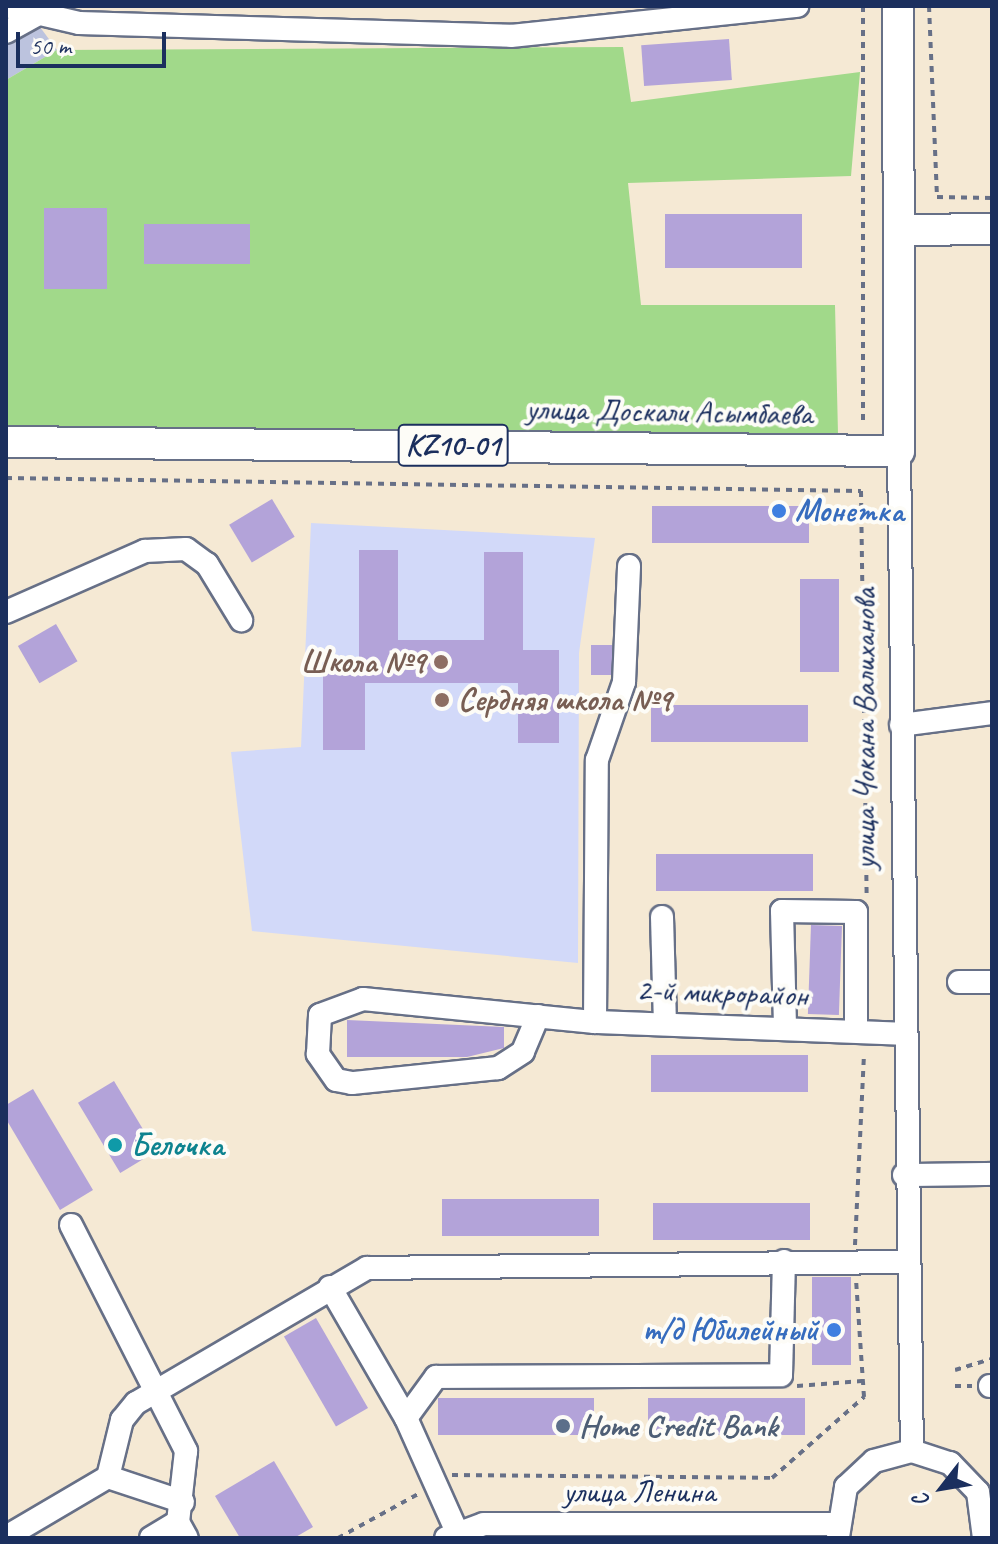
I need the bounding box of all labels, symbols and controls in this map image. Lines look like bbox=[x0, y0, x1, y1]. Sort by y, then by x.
scale bar bbox=[20, 16, 170, 66]
text: 50 m bbox=[30, 31, 71, 61]
street label: улица Доскали Асымбаева bbox=[526, 390, 812, 434]
road number: KZ10-01 bbox=[397, 419, 509, 471]
place label: Монетка bbox=[795, 492, 904, 530]
marker: Монетка bbox=[770, 502, 788, 520]
street label: улица Чокана Валиханова bbox=[846, 588, 884, 870]
place label: Школа №9 bbox=[300, 643, 425, 681]
marker: Школа №9 bbox=[432, 653, 450, 671]
place label: Сердняя школа №9 bbox=[458, 681, 671, 719]
marker: Сердняя школа №9 bbox=[433, 691, 451, 709]
street label: 2-й микрорайон bbox=[636, 971, 808, 1015]
place label: Белочка bbox=[131, 1126, 224, 1164]
marker: Белочка bbox=[106, 1136, 124, 1154]
place label: т/д Юбилейный bbox=[643, 1311, 818, 1349]
marker: т/д Юбилейный bbox=[825, 1321, 843, 1339]
place label: Home Credit Bank bbox=[579, 1407, 778, 1445]
marker: Home Credit Bank bbox=[554, 1417, 572, 1435]
north arrow bbox=[902, 1448, 982, 1528]
street label: улица Ленина bbox=[563, 1473, 715, 1511]
text: С bbox=[907, 1489, 936, 1512]

